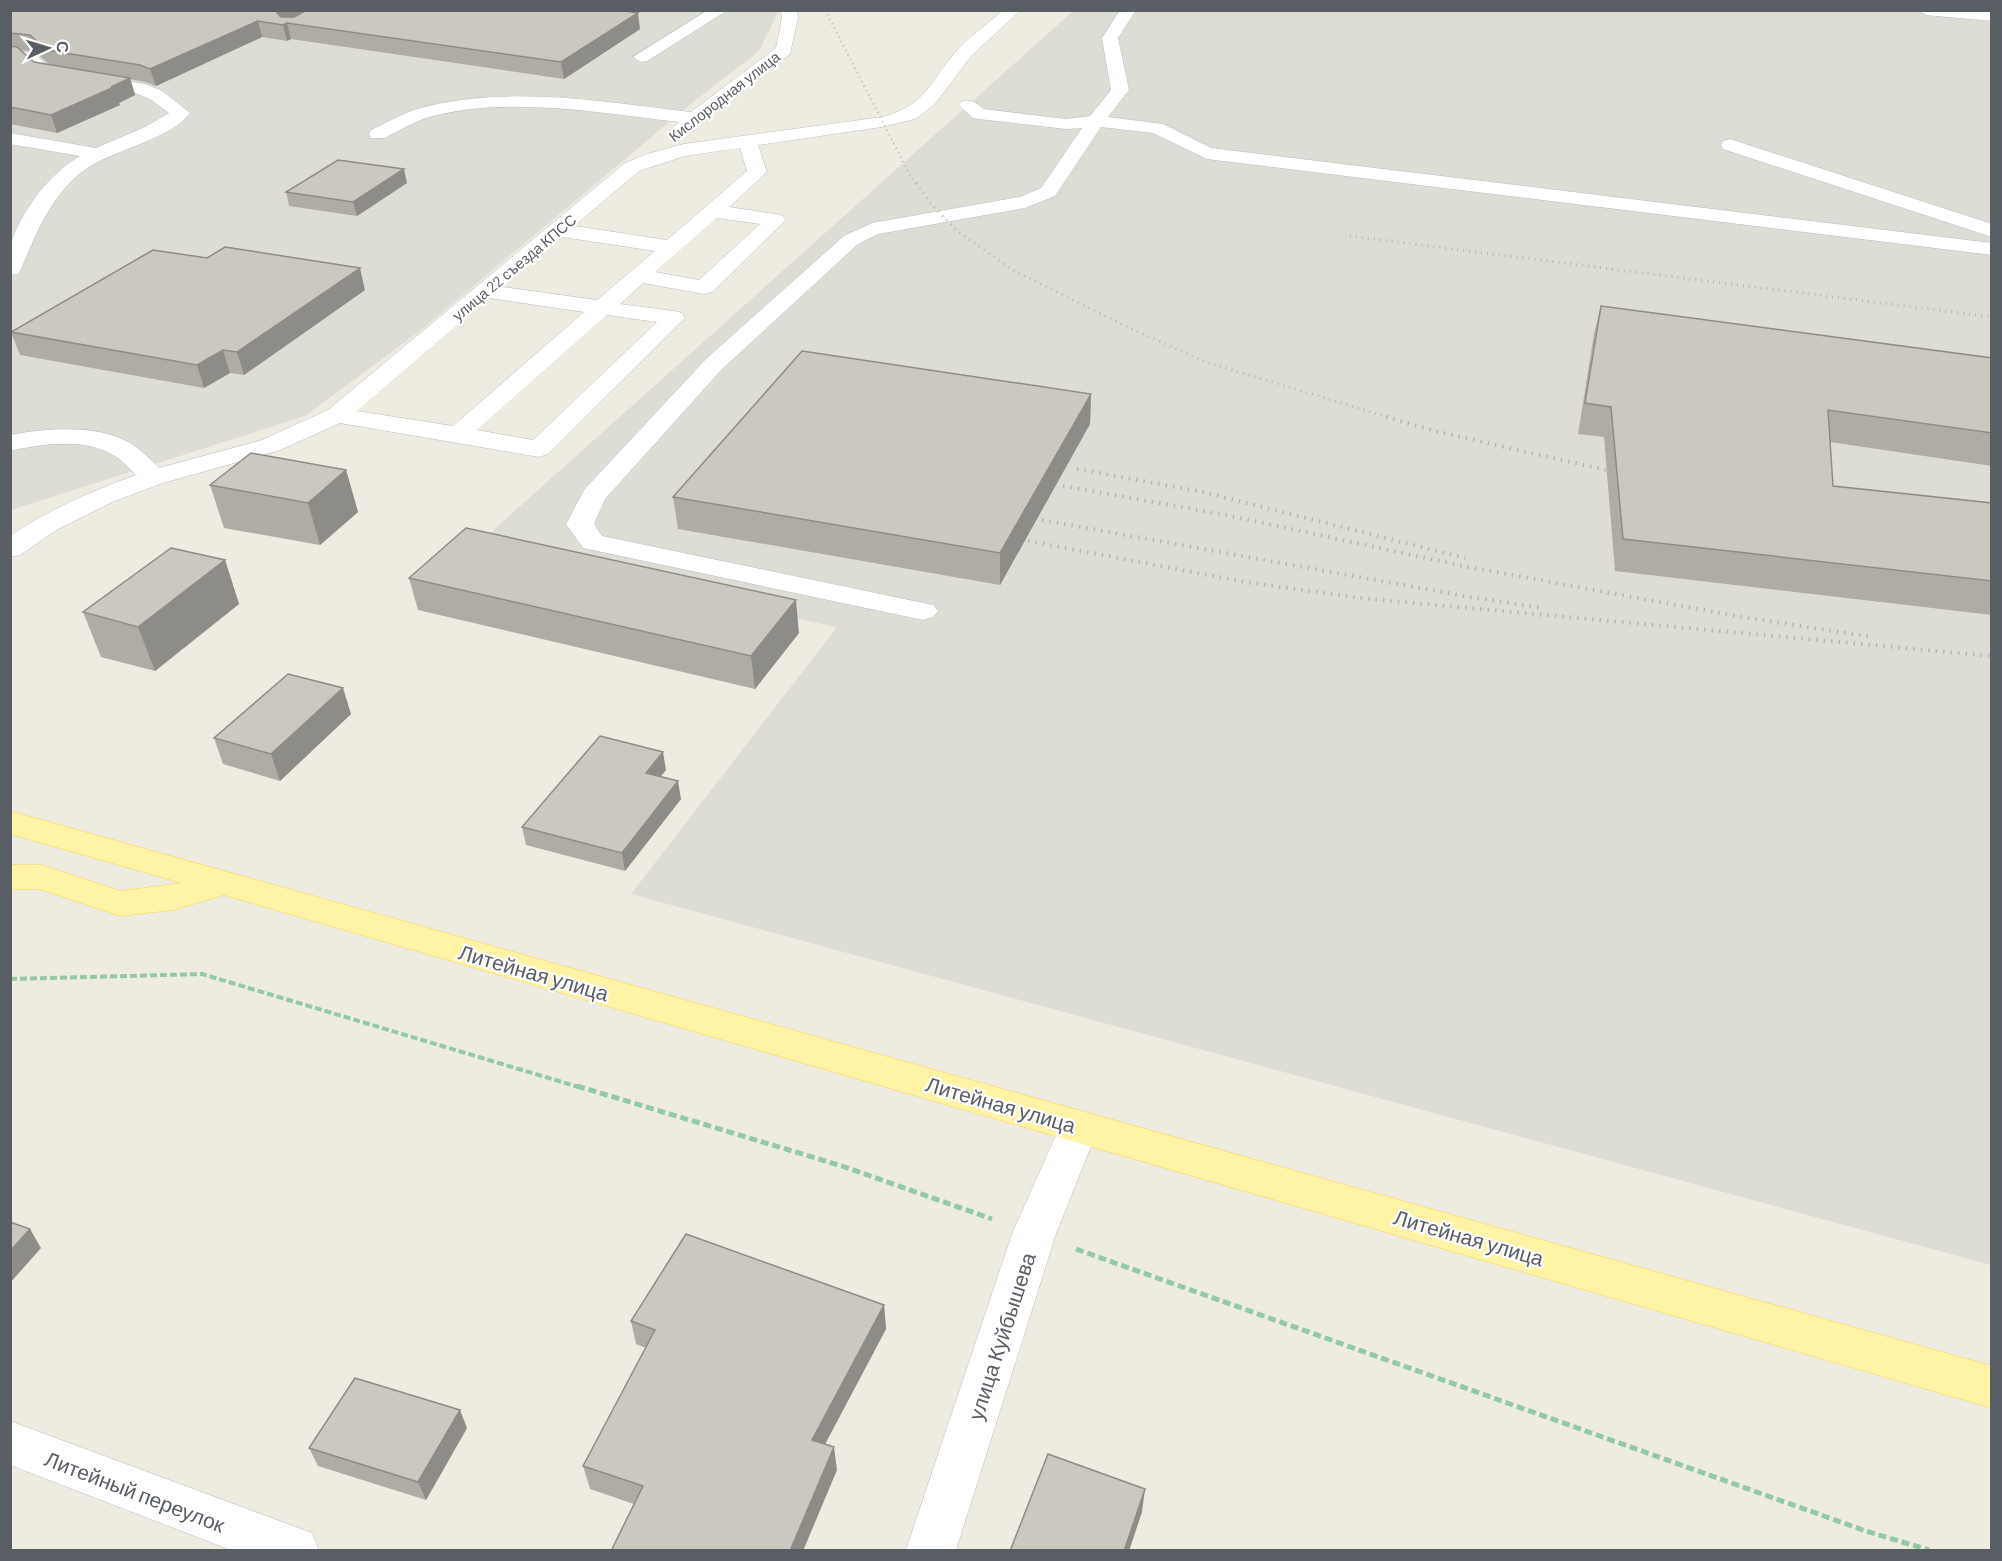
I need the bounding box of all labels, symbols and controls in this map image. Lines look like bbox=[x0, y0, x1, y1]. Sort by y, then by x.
north arrow bbox=[18, 18, 78, 78]
text: С bbox=[54, 40, 73, 54]
street label: Кислородная улица bbox=[665, 47, 784, 145]
street label: улица 22 съезда КПСС bbox=[448, 210, 580, 324]
street label: Литейная улица bbox=[456, 939, 612, 1005]
street label: Литейная улица bbox=[923, 1071, 1079, 1137]
street label: Литейная улица bbox=[1391, 1204, 1547, 1270]
street label: улица Куйбышева bbox=[962, 1249, 1040, 1423]
street label: Литейный переулок bbox=[42, 1445, 229, 1537]

